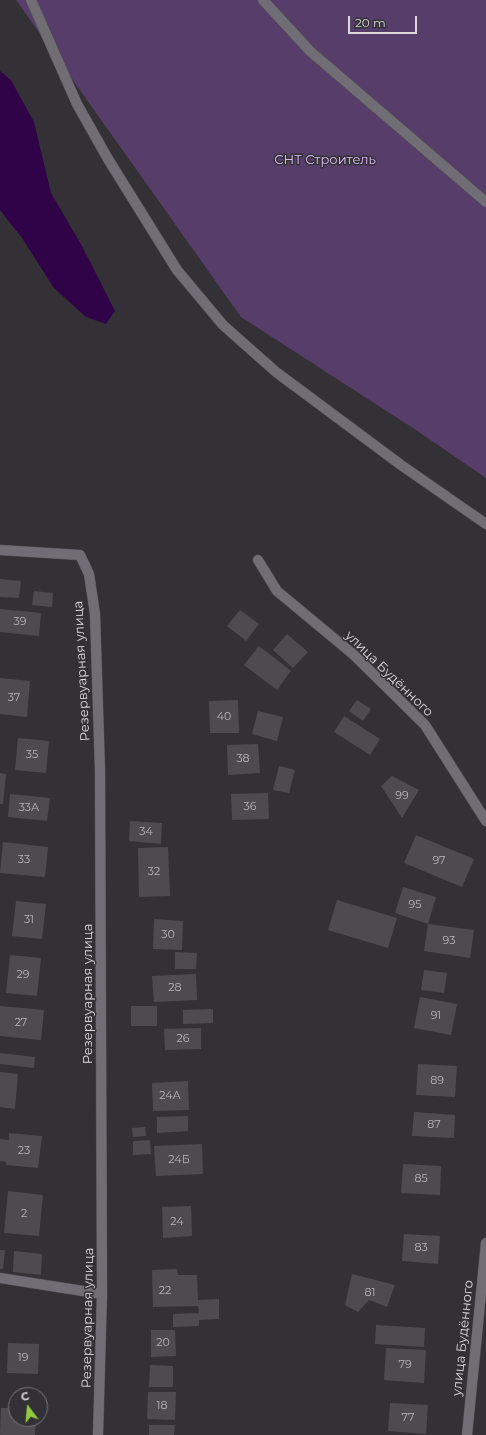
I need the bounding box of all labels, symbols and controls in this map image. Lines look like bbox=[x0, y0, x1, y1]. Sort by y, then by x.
scale bar bbox=[350, 8, 419, 34]
text: 20 m bbox=[355, 15, 386, 30]
park label: СНТ Строитель bbox=[274, 152, 376, 168]
street label: Резервуарная улица bbox=[71, 600, 93, 742]
house number: 39 bbox=[14, 615, 26, 629]
street label: улица Будённого bbox=[342, 628, 436, 720]
house number: 37 bbox=[8, 691, 20, 705]
house number: 40 bbox=[217, 710, 231, 724]
house number: 35 bbox=[26, 748, 38, 762]
house number: 38 bbox=[236, 752, 250, 766]
house number: 99 bbox=[395, 789, 409, 803]
house number: 36 bbox=[244, 800, 256, 814]
house number: 33А bbox=[19, 801, 39, 815]
house number: 34 bbox=[139, 825, 153, 839]
house number: 33 bbox=[18, 853, 30, 867]
house number: 97 bbox=[432, 854, 446, 868]
house number: 32 bbox=[148, 865, 160, 879]
house number: 95 bbox=[409, 898, 421, 912]
house number: 31 bbox=[24, 913, 34, 927]
street label: Резервуарная улица bbox=[80, 924, 96, 1064]
house number: 30 bbox=[161, 928, 175, 942]
house number: 93 bbox=[443, 934, 455, 948]
house number: 29 bbox=[17, 968, 29, 982]
house number: 28 bbox=[168, 981, 182, 995]
house number: 91 bbox=[431, 1009, 441, 1023]
house number: 27 bbox=[15, 1016, 27, 1030]
house number: 26 bbox=[177, 1032, 189, 1046]
house number: 89 bbox=[430, 1074, 444, 1088]
house number: 24А bbox=[159, 1089, 181, 1103]
house number: 87 bbox=[427, 1118, 441, 1132]
house number: 23 bbox=[18, 1144, 30, 1158]
house number: 24Б bbox=[168, 1153, 190, 1167]
house number: 85 bbox=[414, 1172, 428, 1186]
house number: 2 bbox=[21, 1207, 27, 1221]
house number: 24 bbox=[170, 1215, 184, 1229]
house number: 83 bbox=[414, 1241, 428, 1255]
street label: Резервуарная улица bbox=[79, 1248, 97, 1388]
street label: улица Будённого bbox=[449, 1279, 477, 1397]
house number: 22 bbox=[159, 1284, 171, 1298]
house number: 81 bbox=[365, 1286, 375, 1300]
house number: 20 bbox=[156, 1336, 170, 1350]
house number: 19 bbox=[18, 1351, 28, 1365]
house number: 79 bbox=[398, 1358, 412, 1372]
north arrow bbox=[8, 1387, 48, 1427]
text: С bbox=[19, 1389, 31, 1404]
house number: 18 bbox=[157, 1399, 167, 1413]
house number: 77 bbox=[402, 1411, 414, 1425]

